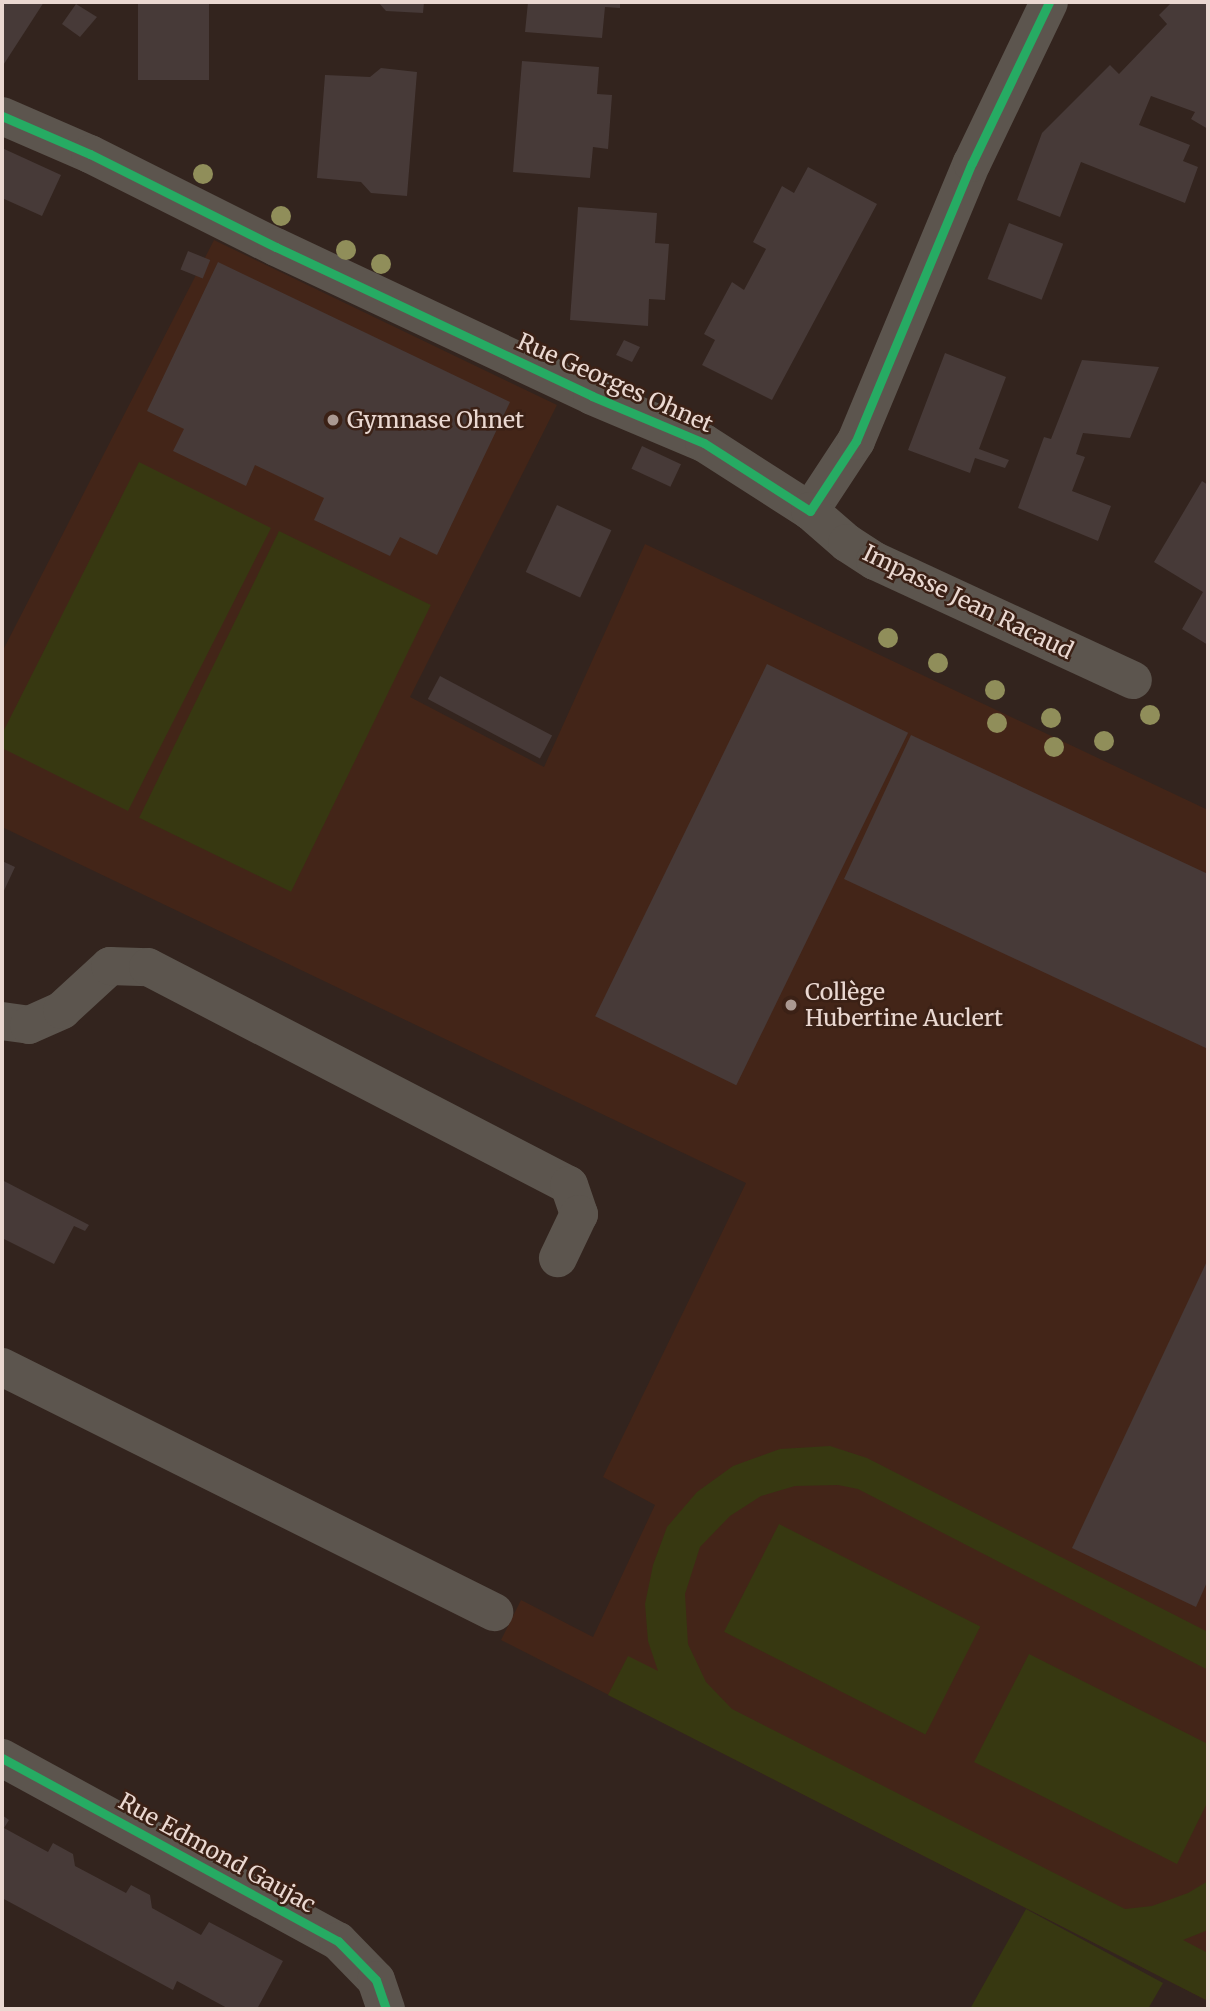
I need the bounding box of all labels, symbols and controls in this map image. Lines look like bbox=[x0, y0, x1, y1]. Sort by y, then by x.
street label: Rue Georges Ohnet bbox=[513, 328, 717, 438]
place label: Gymnase Ohnet bbox=[347, 406, 524, 434]
marker: Gymnase Ohnet bbox=[325, 412, 341, 428]
street label: Impasse Jean Racaud bbox=[858, 539, 1078, 665]
place label: Collège Hubertine Auclert bbox=[805, 978, 1003, 1032]
marker: Collège Hubertine Auclert bbox=[783, 997, 799, 1013]
street label: Rue Edmond Gaujac bbox=[114, 1787, 320, 1919]

